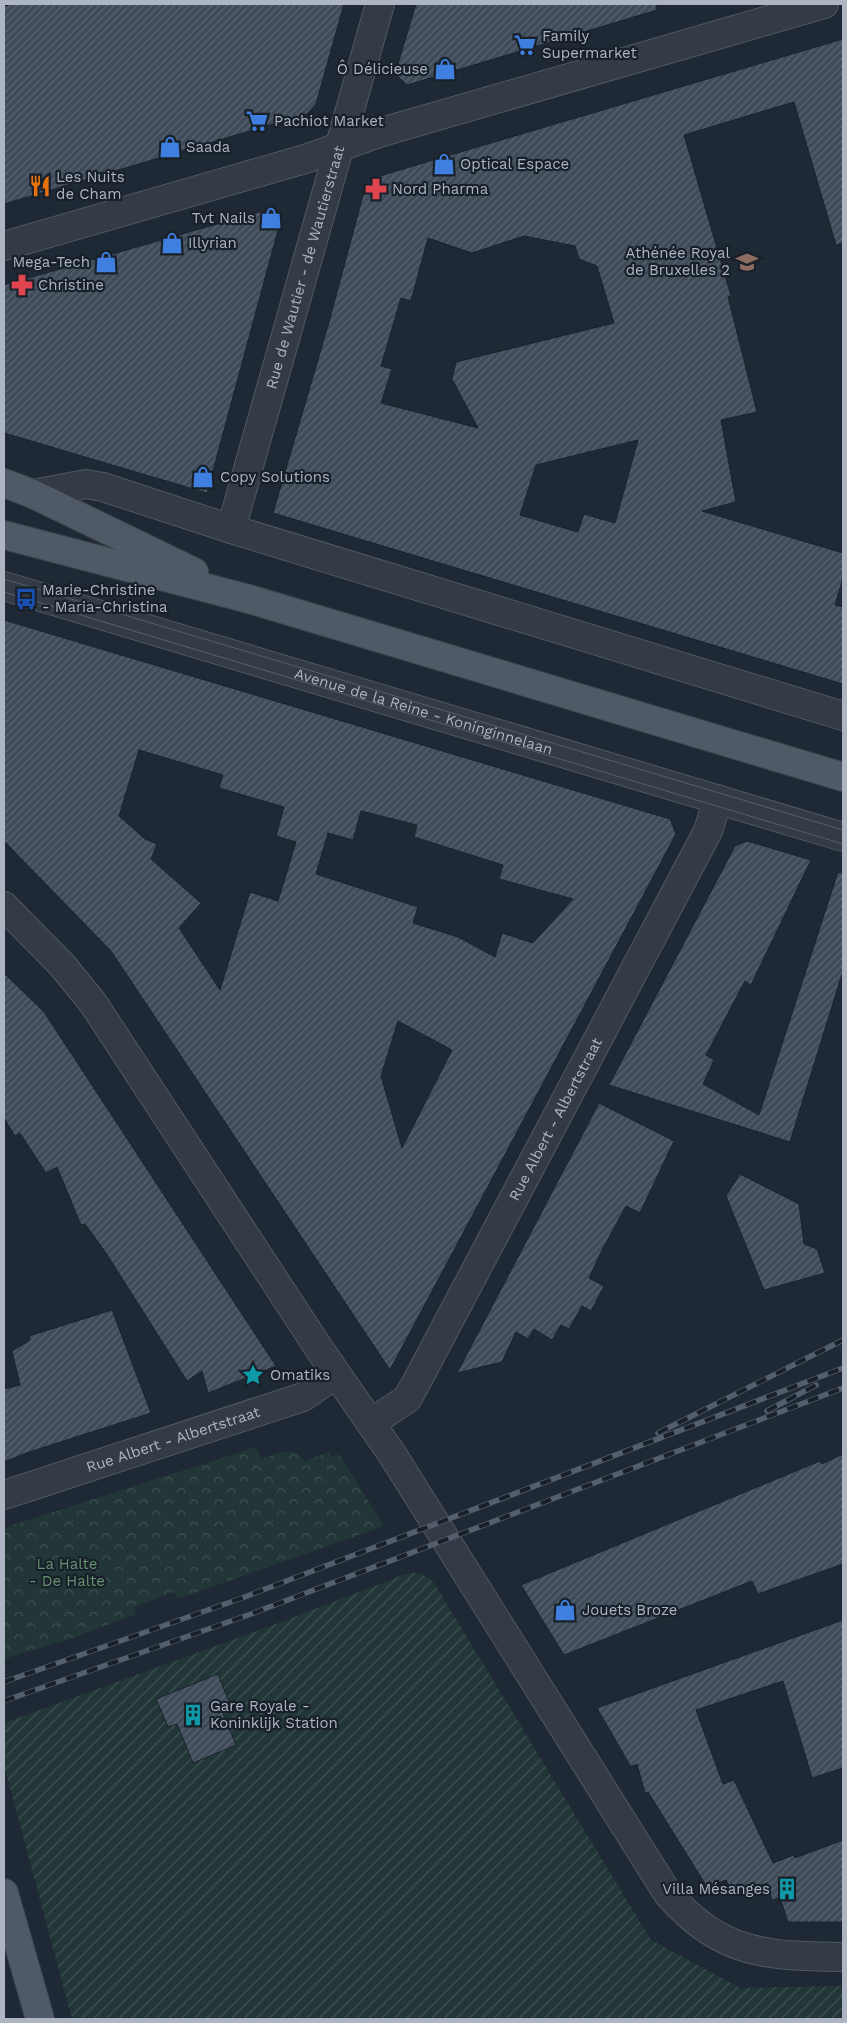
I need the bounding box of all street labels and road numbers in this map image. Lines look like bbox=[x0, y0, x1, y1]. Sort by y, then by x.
street label: Rue de Wautier - de Wautierstraat bbox=[262, 143, 349, 391]
street label: Avenue de la Reine - Koninginnelaan bbox=[292, 664, 555, 759]
street label: Rue Albert - Albertstraat bbox=[505, 1034, 606, 1204]
street label: Rue Albert - Albertstraat bbox=[84, 1402, 263, 1476]

